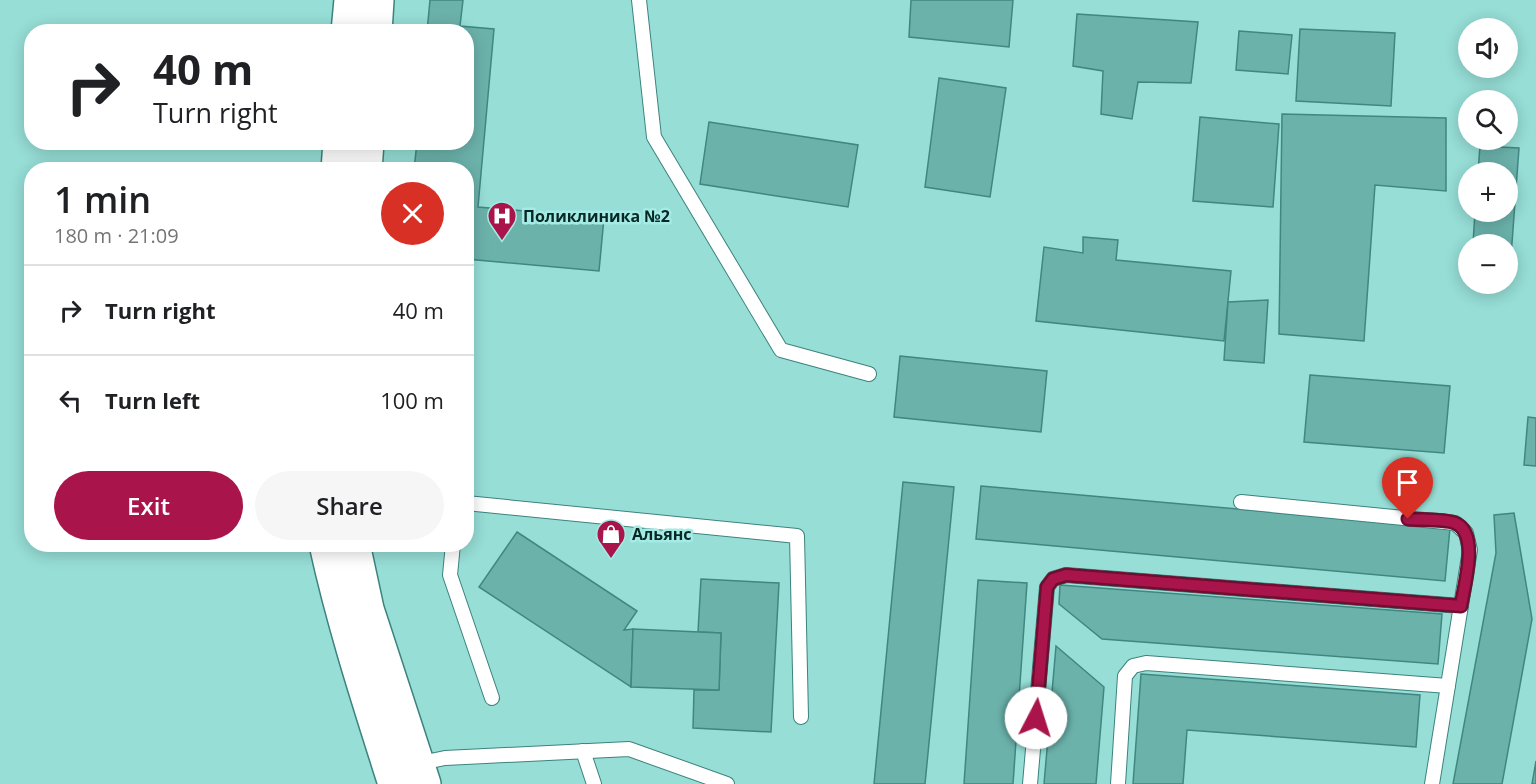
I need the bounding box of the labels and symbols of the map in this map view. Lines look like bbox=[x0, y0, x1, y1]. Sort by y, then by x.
hospital icon: Поликлиника №2 bbox=[486, 200, 518, 242]
place label: Поликлиника №2 bbox=[523, 205, 670, 227]
pin bbox=[1382, 457, 1433, 519]
shop icon: Альянс bbox=[595, 518, 627, 560]
place label: Альянс bbox=[632, 523, 691, 545]
position arrow bbox=[1004, 686, 1068, 750]

